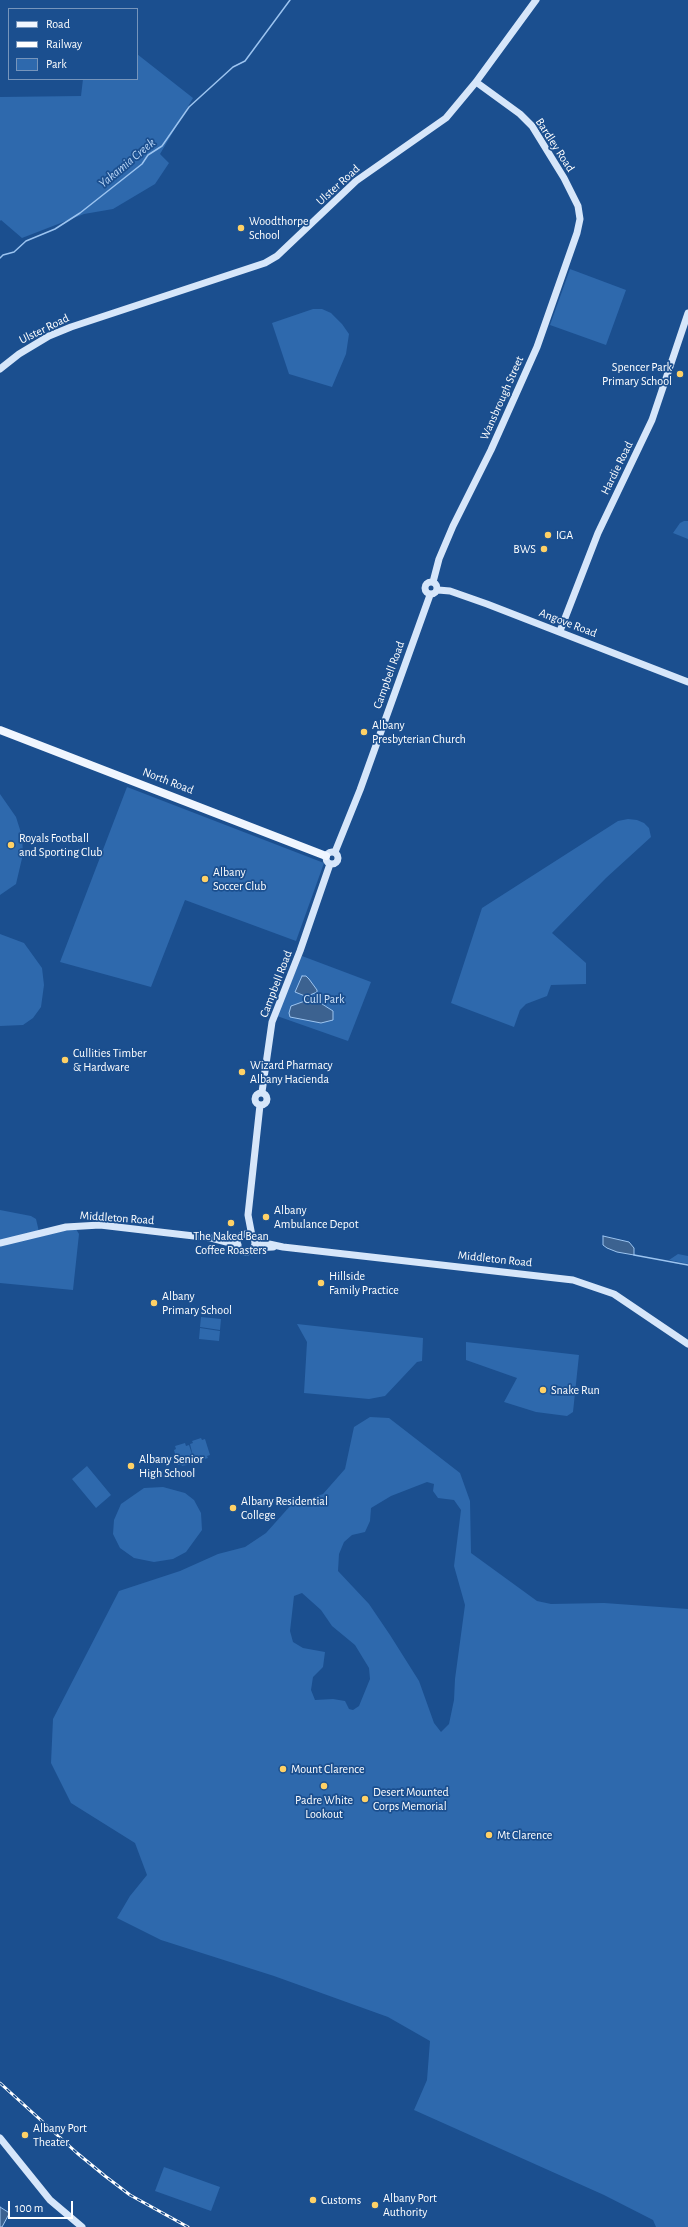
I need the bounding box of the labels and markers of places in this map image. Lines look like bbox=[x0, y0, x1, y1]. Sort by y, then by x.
place label: Woodthorpe School bbox=[249, 214, 309, 242]
marker: Woodthorpe School bbox=[236, 223, 246, 233]
place label: Spencer Park Primary School bbox=[602, 360, 672, 388]
marker: Spencer Park Primary School bbox=[675, 369, 685, 379]
place label: IGA bbox=[556, 528, 573, 542]
marker: IGA bbox=[543, 530, 553, 540]
place label: BWS bbox=[513, 542, 536, 556]
marker: BWS bbox=[539, 544, 549, 554]
place label: Albany Presbyterian Church bbox=[372, 718, 466, 746]
marker: Albany Presbyterian Church bbox=[359, 727, 369, 737]
place label: Royals Football and Sporting Club bbox=[19, 831, 102, 859]
marker: Royals Football and Sporting Club bbox=[6, 840, 16, 850]
place label: Albany Soccer Club bbox=[213, 865, 266, 893]
marker: Albany Soccer Club bbox=[200, 874, 210, 884]
place label: Cullities Timber & Hardware bbox=[73, 1046, 147, 1074]
marker: Cullities Timber & Hardware bbox=[60, 1055, 70, 1065]
place label: Wizard Pharmacy Albany Hacienda bbox=[250, 1058, 333, 1086]
marker: Wizard Pharmacy Albany Hacienda bbox=[237, 1067, 247, 1077]
place label: Albany Ambulance Depot bbox=[274, 1203, 359, 1231]
marker: Albany Ambulance Depot bbox=[261, 1212, 271, 1222]
marker: The Naked Bean Coffee Roasters bbox=[226, 1218, 236, 1228]
place label: The Naked Bean Coffee Roasters bbox=[193, 1229, 269, 1257]
place label: Hillside Family Practice bbox=[329, 1269, 399, 1297]
marker: Hillside Family Practice bbox=[316, 1278, 326, 1288]
place label: Albany Primary School bbox=[162, 1289, 232, 1317]
marker: Albany Primary School bbox=[149, 1298, 159, 1308]
place label: Snake Run bbox=[551, 1383, 600, 1397]
marker: Snake Run bbox=[538, 1385, 548, 1395]
place label: Albany Senior High School bbox=[139, 1452, 203, 1480]
marker: Albany Senior High School bbox=[126, 1461, 136, 1471]
place label: Albany Residential College bbox=[241, 1494, 328, 1522]
marker: Albany Residential College bbox=[228, 1503, 238, 1513]
place label: Mount Clarence bbox=[291, 1762, 364, 1776]
marker: Mount Clarence bbox=[278, 1764, 288, 1774]
marker: Padre White Lookout bbox=[319, 1781, 329, 1791]
place label: Desert Mounted Corps Memorial bbox=[373, 1785, 449, 1813]
place label: Padre White Lookout bbox=[295, 1793, 353, 1821]
marker: Desert Mounted Corps Memorial bbox=[360, 1794, 370, 1804]
place label: Mt Clarence bbox=[497, 1828, 552, 1842]
marker: Mt Clarence bbox=[484, 1830, 494, 1840]
place label: Albany Port Theater bbox=[33, 2121, 87, 2149]
marker: Albany Port Theater bbox=[20, 2130, 30, 2140]
place label: Albany Port Authority bbox=[383, 2191, 437, 2219]
place label: Customs bbox=[321, 2193, 361, 2207]
marker: Customs bbox=[308, 2195, 318, 2205]
marker: Albany Port Authority bbox=[370, 2200, 380, 2210]

